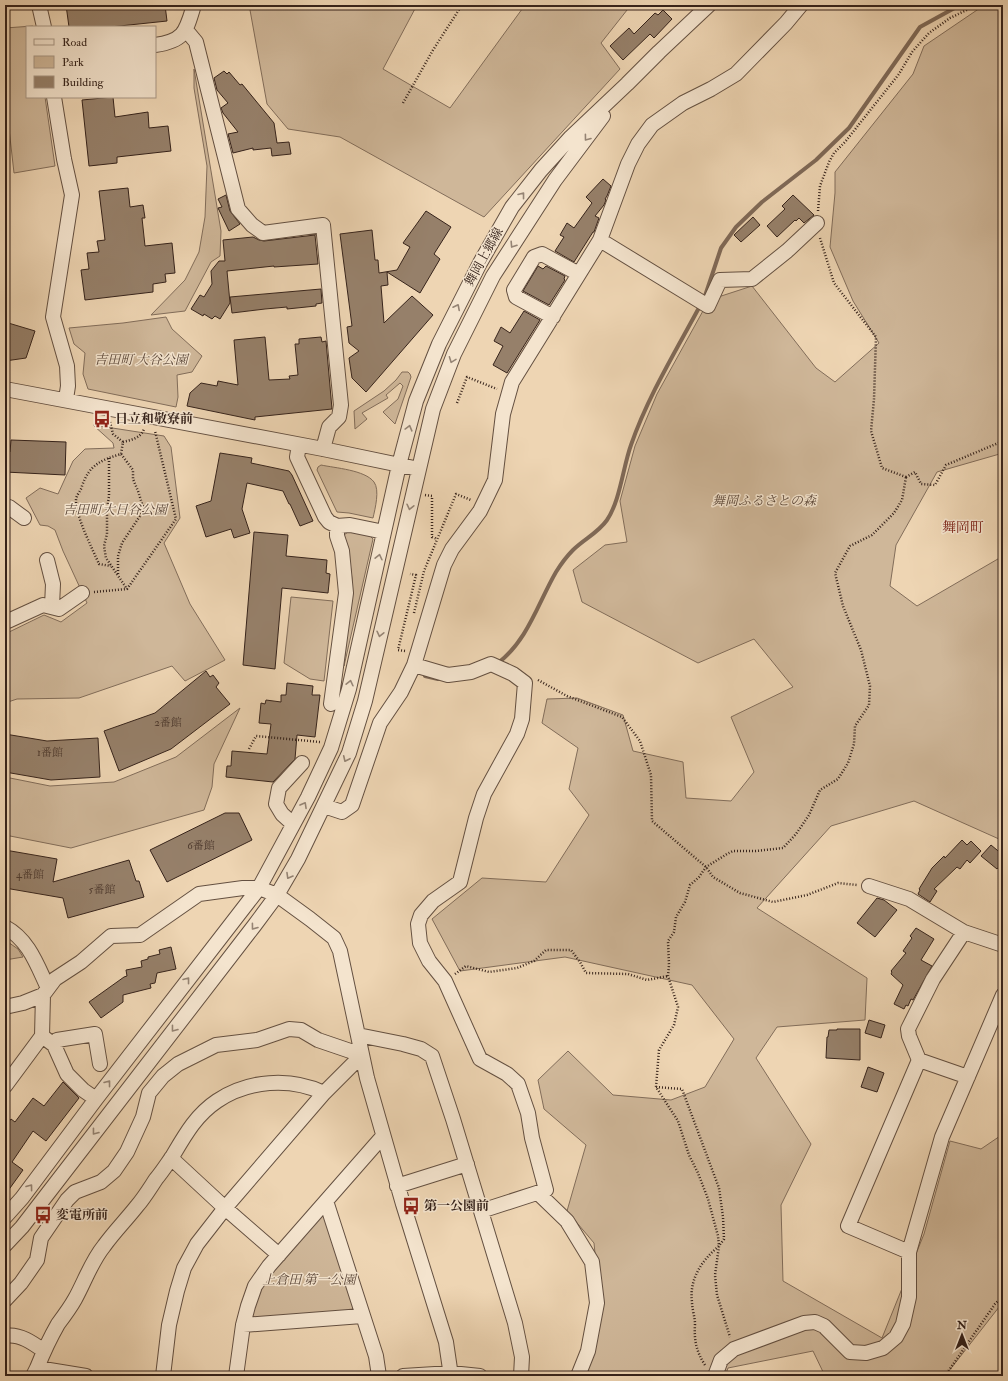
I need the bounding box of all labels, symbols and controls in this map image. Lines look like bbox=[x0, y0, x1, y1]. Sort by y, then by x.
legend bbox=[26, 26, 156, 98]
text: Road bbox=[62, 35, 87, 50]
text: Park bbox=[62, 55, 84, 70]
text: Building bbox=[62, 75, 105, 90]
one-way arrow bbox=[584, 133, 591, 140]
one-way arrow bbox=[517, 192, 524, 199]
street label: 舞岡上郷線 bbox=[461, 225, 507, 289]
one-way arrow bbox=[510, 241, 518, 248]
one-way arrow bbox=[452, 304, 460, 311]
park label: 吉田町 大谷公園 bbox=[94, 352, 190, 368]
one-way arrow bbox=[448, 356, 456, 363]
bus stop icon: 日立和敬寮前 bbox=[92, 409, 112, 429]
place label: 日立和敬寮前 bbox=[115, 411, 193, 427]
one-way arrow bbox=[404, 424, 413, 431]
park label: 舞岡ふるさとの森 bbox=[712, 493, 818, 509]
park label: 吉田町大日谷公園 bbox=[63, 502, 169, 518]
one-way arrow bbox=[406, 504, 414, 511]
district label: 舞岡町 bbox=[942, 519, 984, 536]
one-way arrow bbox=[374, 554, 382, 560]
one-way arrow bbox=[377, 631, 385, 637]
one-way arrow bbox=[345, 680, 353, 687]
house number: 2番館 bbox=[154, 716, 182, 729]
house number: 1番館 bbox=[37, 746, 63, 759]
one-way arrow bbox=[343, 755, 351, 762]
one-way arrow bbox=[300, 802, 307, 809]
house number: 6番館 bbox=[187, 839, 215, 852]
house number: 4番館 bbox=[16, 868, 44, 881]
one-way arrow bbox=[286, 872, 293, 879]
house number: 5番館 bbox=[89, 883, 115, 896]
one-way arrow bbox=[252, 922, 259, 929]
one-way arrow bbox=[183, 978, 190, 985]
one-way arrow bbox=[172, 1025, 179, 1032]
one-way arrow bbox=[103, 1081, 110, 1088]
one-way arrow bbox=[93, 1128, 100, 1135]
one-way arrow bbox=[25, 1185, 32, 1192]
bus stop icon: 第一公園前 bbox=[401, 1196, 421, 1216]
place label: 第一公園前 bbox=[424, 1198, 489, 1214]
bus stop icon: 変電所前 bbox=[33, 1205, 53, 1225]
place label: 変電所前 bbox=[56, 1207, 108, 1223]
park label: 上倉田 第一公園 bbox=[262, 1272, 358, 1288]
north arrow bbox=[942, 1315, 982, 1355]
text: N bbox=[956, 1319, 968, 1332]

